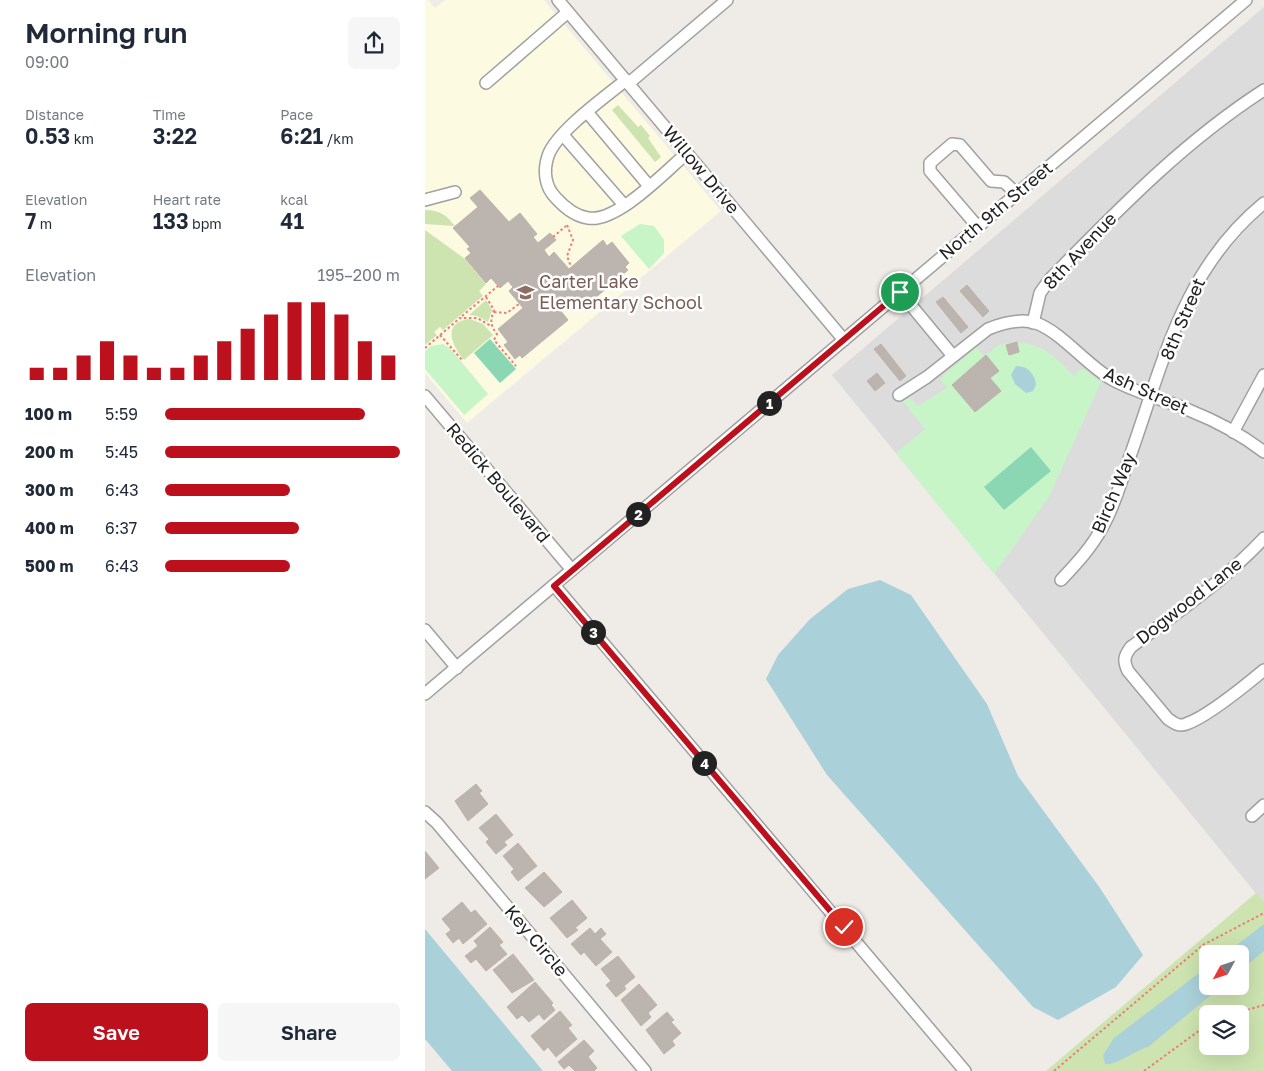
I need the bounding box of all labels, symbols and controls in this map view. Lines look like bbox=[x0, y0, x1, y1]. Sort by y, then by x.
text: Morning run bbox=[25, 16, 188, 49]
button: share bbox=[348, 17, 400, 69]
text: 09:00 bbox=[25, 52, 69, 72]
text: Distance bbox=[25, 106, 84, 123]
text: Time bbox=[153, 106, 186, 123]
text: Pace bbox=[280, 106, 313, 123]
street label: Willow Drive bbox=[659, 121, 745, 218]
text: 0.53 bbox=[25, 123, 70, 149]
text: 3:22 bbox=[153, 123, 197, 149]
text: 6:21 bbox=[280, 123, 323, 149]
text: km bbox=[70, 130, 94, 147]
text: /km bbox=[323, 130, 354, 147]
street label: North 9th Street bbox=[934, 156, 1057, 264]
text: Elevation bbox=[25, 191, 87, 208]
text: Heart rate bbox=[153, 191, 221, 208]
text: kcal bbox=[280, 191, 308, 208]
street label: 8th Avenue bbox=[1038, 207, 1120, 293]
text: 7 bbox=[25, 208, 36, 234]
text: 133 bbox=[153, 208, 189, 234]
text: 41 bbox=[280, 208, 304, 234]
text: m bbox=[36, 215, 52, 232]
text: bpm bbox=[189, 215, 222, 232]
text: Elevation bbox=[25, 265, 96, 285]
text: 195–200 m bbox=[318, 265, 400, 285]
place label: Carter Lake Elementary School bbox=[539, 270, 703, 313]
pin bbox=[879, 271, 921, 313]
street label: 8th Street bbox=[1155, 274, 1209, 363]
icon: arrive bbox=[886, 278, 914, 306]
school or university icon: Carter Lake Elementary School bbox=[515, 282, 535, 302]
street label: Ash Street bbox=[1101, 362, 1192, 419]
pin: 1 bbox=[757, 390, 781, 416]
text: 1 bbox=[766, 395, 773, 412]
text: 100 m bbox=[25, 404, 72, 424]
text: 5:59 bbox=[105, 404, 138, 424]
street label: Redick Boulevard bbox=[442, 418, 555, 547]
text: 200 m bbox=[25, 442, 74, 462]
text: 5:45 bbox=[105, 442, 138, 462]
street label: Birch Way bbox=[1086, 449, 1140, 536]
text: 300 m bbox=[25, 480, 74, 500]
text: 6:43 bbox=[105, 480, 139, 500]
pin: 2 bbox=[625, 502, 651, 526]
text: 2 bbox=[634, 506, 643, 523]
text: 400 m bbox=[25, 518, 74, 538]
text: 6:37 bbox=[105, 518, 137, 538]
street label: Dogwood Lane bbox=[1131, 552, 1246, 648]
text: 500 m bbox=[25, 556, 74, 576]
text: 6:43 bbox=[105, 556, 139, 576]
pin: 3 bbox=[581, 620, 605, 644]
text: 3 bbox=[589, 624, 598, 641]
pin: 4 bbox=[691, 750, 717, 776]
text: 4 bbox=[700, 755, 709, 772]
street label: Key Circle bbox=[501, 900, 573, 981]
pin bbox=[823, 906, 865, 948]
icon: check bbox=[830, 913, 858, 941]
north arrow bbox=[1199, 945, 1249, 995]
map controls bbox=[1199, 945, 1249, 1055]
button: Save bbox=[25, 1003, 208, 1061]
button: Share bbox=[218, 1003, 400, 1061]
button: layers bbox=[1199, 1005, 1249, 1055]

